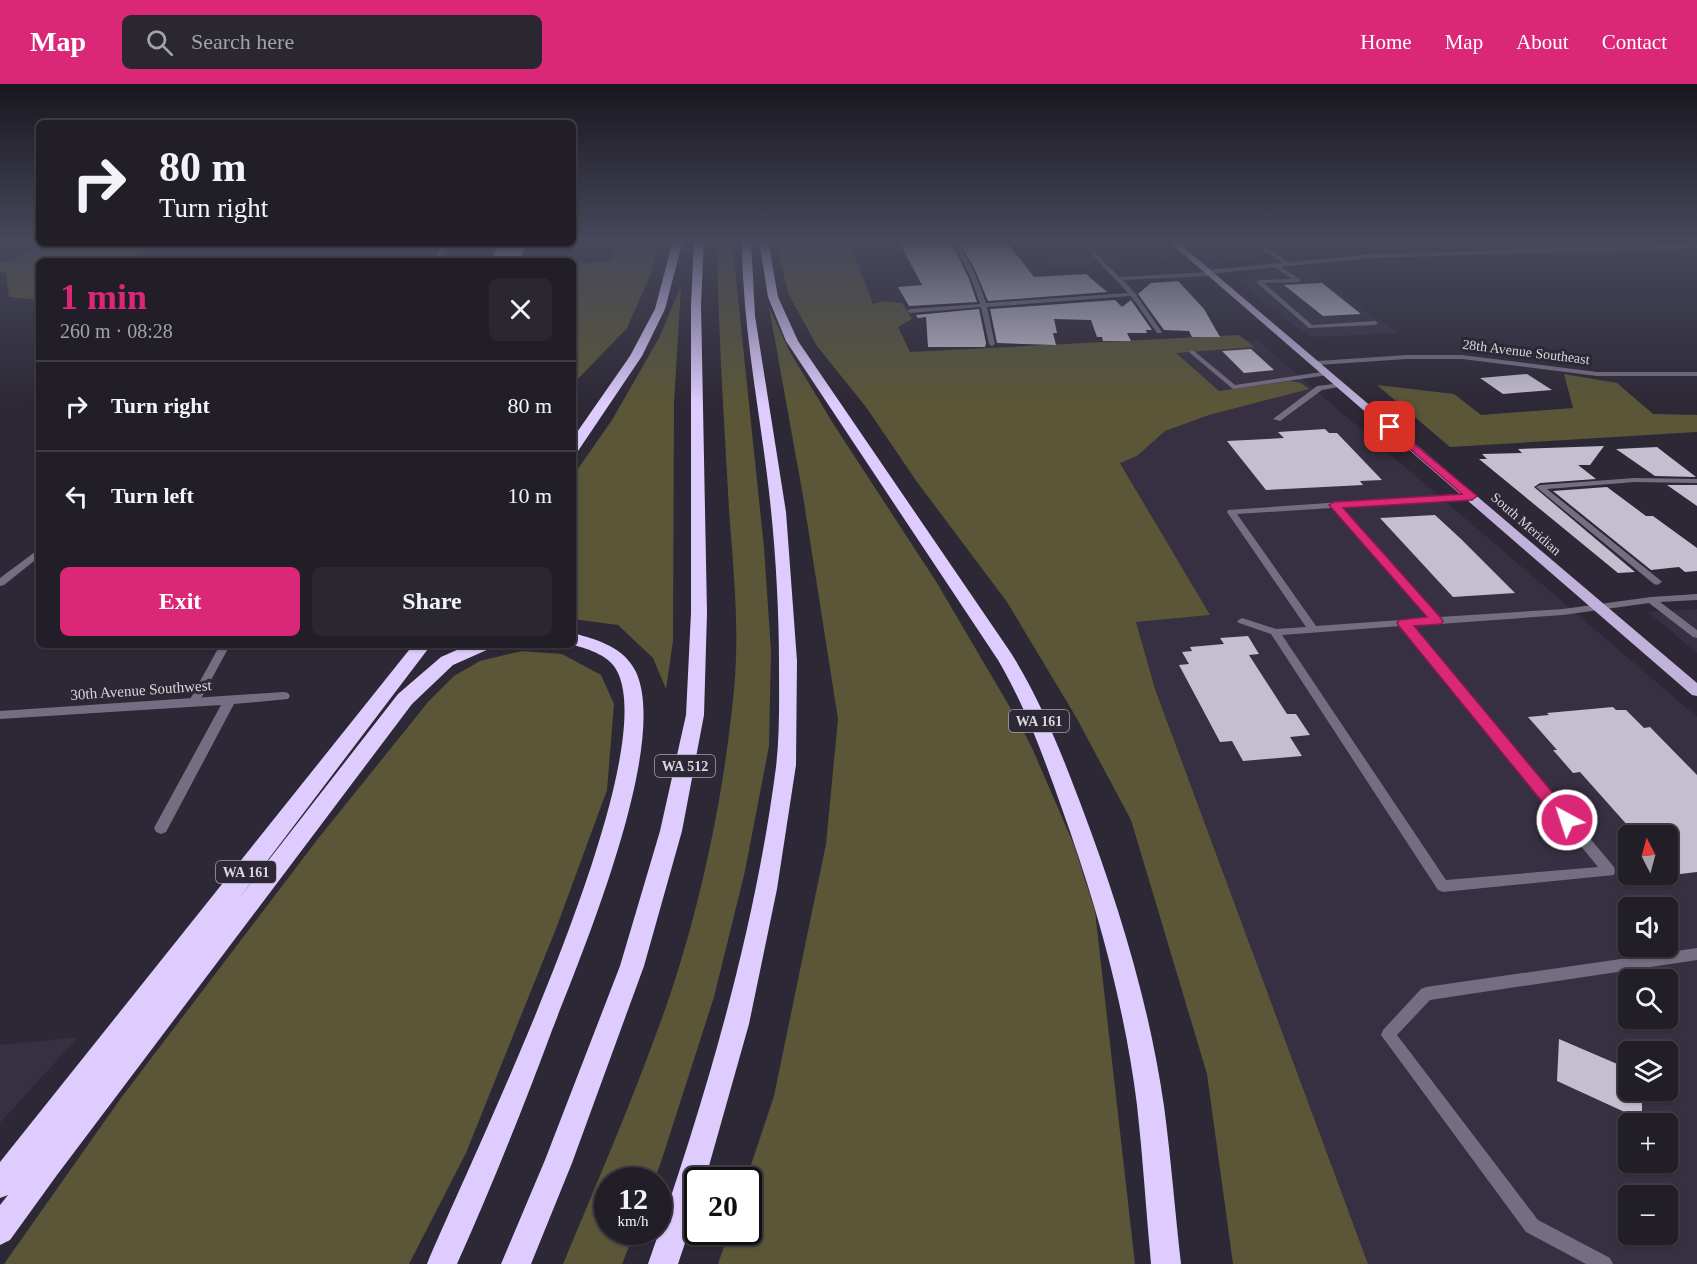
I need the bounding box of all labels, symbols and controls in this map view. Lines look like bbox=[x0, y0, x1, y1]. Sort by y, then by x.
search box bbox=[122, 15, 542, 69]
text: Map bbox=[30, 26, 86, 57]
icon: search bbox=[143, 26, 176, 59]
text: Search here bbox=[191, 29, 294, 54]
text: Home bbox=[1360, 30, 1412, 54]
text: Map bbox=[1445, 30, 1483, 54]
text: About bbox=[1516, 30, 1569, 54]
text: Contact bbox=[1602, 30, 1667, 54]
icon: right bbox=[60, 144, 138, 222]
text: 80 m bbox=[159, 144, 247, 190]
text: Turn right bbox=[159, 193, 268, 223]
text: 1 min bbox=[60, 277, 147, 317]
button: close bbox=[489, 278, 552, 341]
text: 260 m · 08:28 bbox=[60, 320, 173, 342]
street label: 28th Avenue Southeast bbox=[1462, 337, 1591, 367]
icon: right bbox=[60, 390, 93, 423]
text: Turn right bbox=[111, 393, 210, 418]
text: 80 m bbox=[507, 393, 552, 418]
pin bbox=[1364, 401, 1415, 452]
icon: arrive bbox=[1373, 410, 1406, 443]
icon: left bbox=[60, 480, 93, 513]
text: Turn left bbox=[111, 483, 194, 508]
text: 10 m bbox=[507, 483, 552, 508]
street label: South Meridian bbox=[1488, 490, 1564, 558]
button: Exit bbox=[60, 567, 300, 636]
button: Share bbox=[312, 567, 552, 636]
street label: 30th Avenue Southwest bbox=[70, 677, 213, 703]
road number: WA 161 bbox=[1009, 710, 1069, 732]
road number: WA 512 bbox=[655, 755, 715, 777]
position arrow bbox=[1535, 788, 1599, 852]
north arrow bbox=[1618, 825, 1678, 885]
map controls bbox=[1618, 825, 1678, 1245]
road number: WA 161 bbox=[216, 861, 276, 883]
button: sound bbox=[1618, 897, 1678, 957]
button: search bbox=[1618, 969, 1678, 1029]
button: layers bbox=[1618, 1041, 1678, 1101]
button: + bbox=[1618, 1113, 1678, 1173]
speed limit sign: 20 bbox=[684, 1167, 762, 1245]
text: 12 bbox=[618, 1182, 648, 1215]
button: − bbox=[1618, 1185, 1678, 1245]
text: km/h bbox=[618, 1213, 648, 1229]

